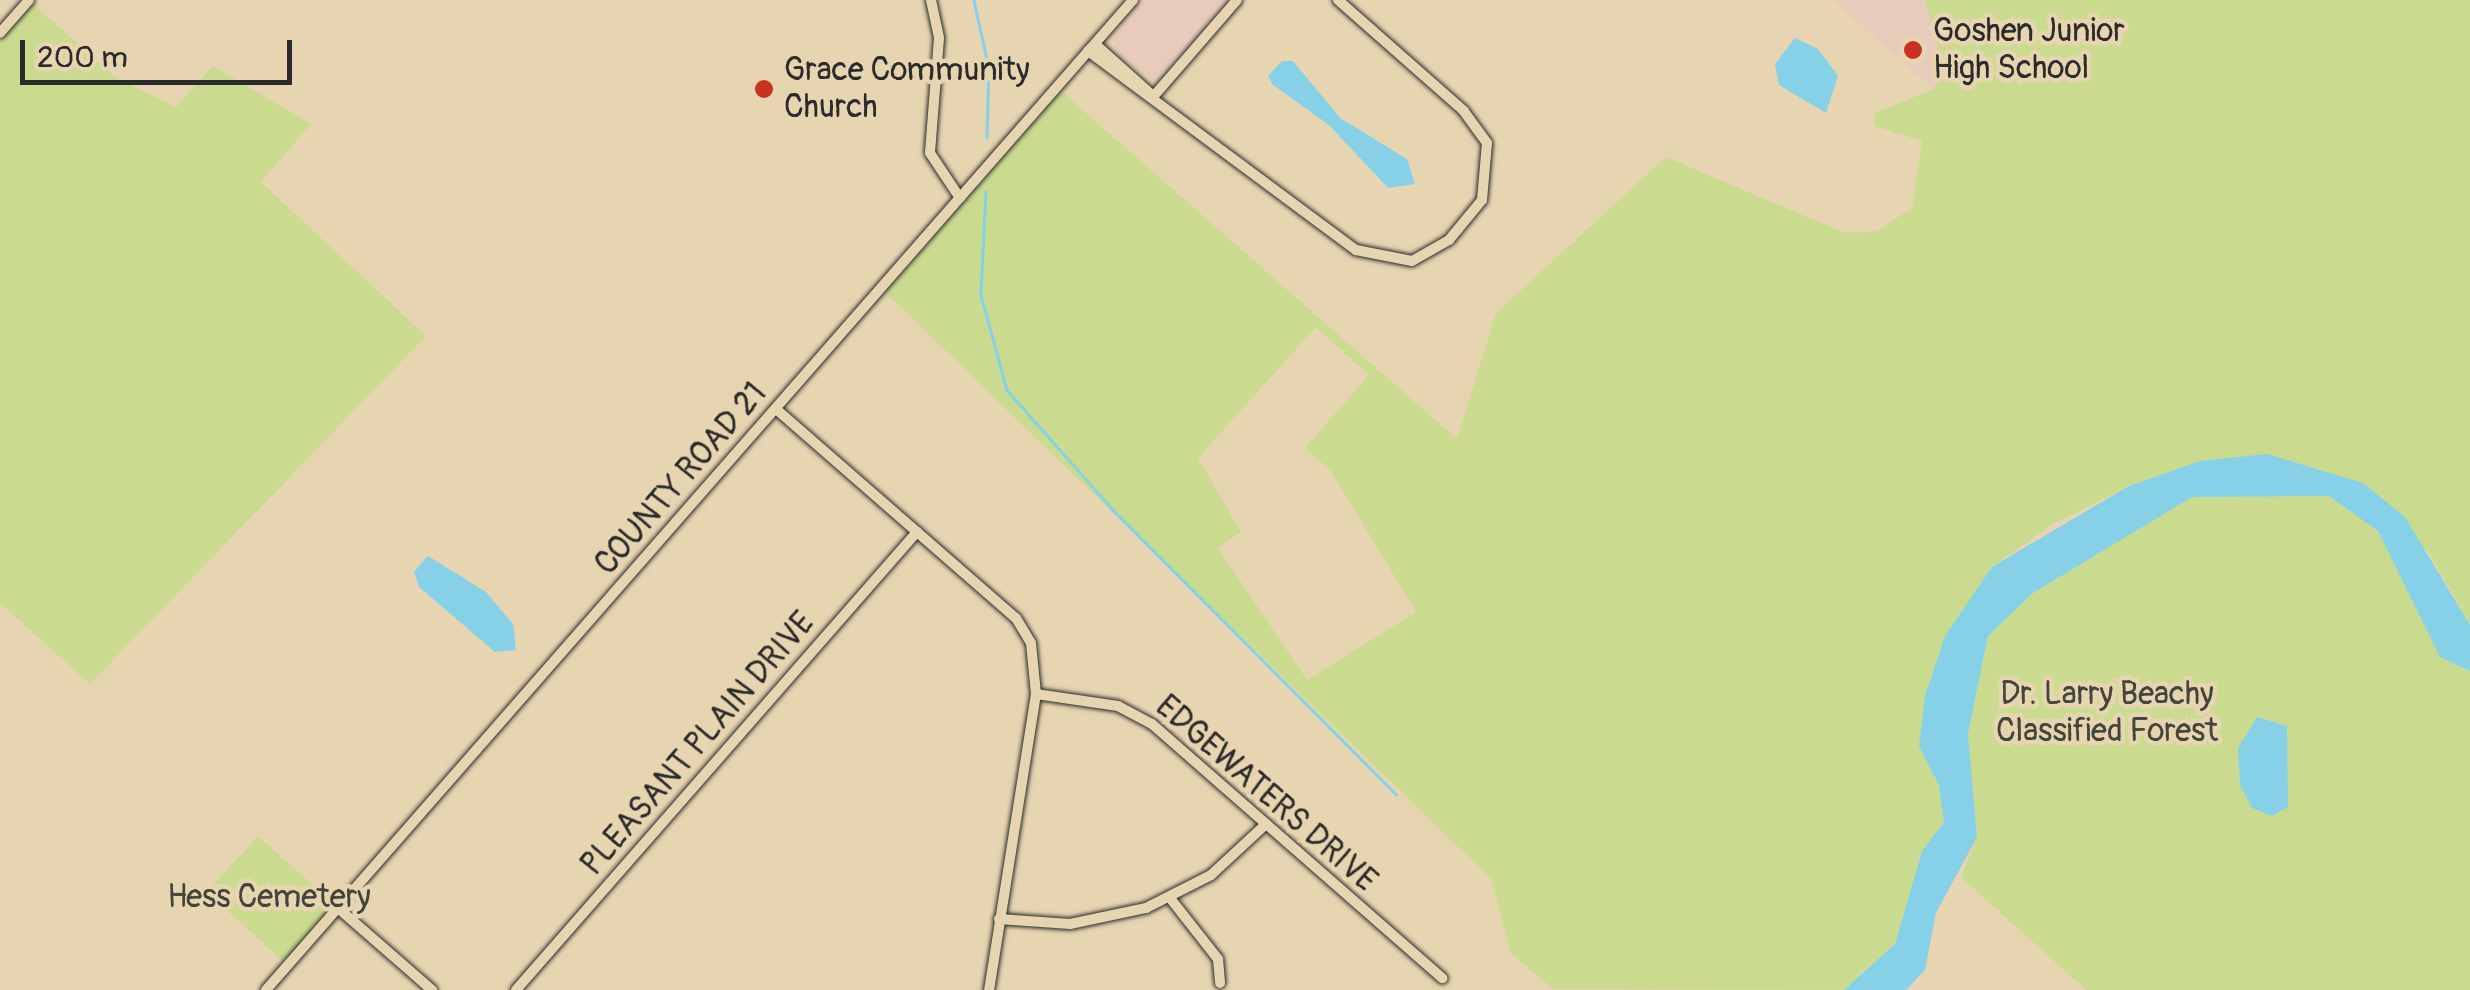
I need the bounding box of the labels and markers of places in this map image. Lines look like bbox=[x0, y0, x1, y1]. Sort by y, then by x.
place label: Goshen Junior High School bbox=[1933, 13, 2125, 88]
marker: Goshen Junior High School bbox=[1902, 39, 1924, 61]
place label: Grace Community Church bbox=[784, 52, 1030, 127]
marker: Grace Community Church bbox=[753, 78, 775, 100]

